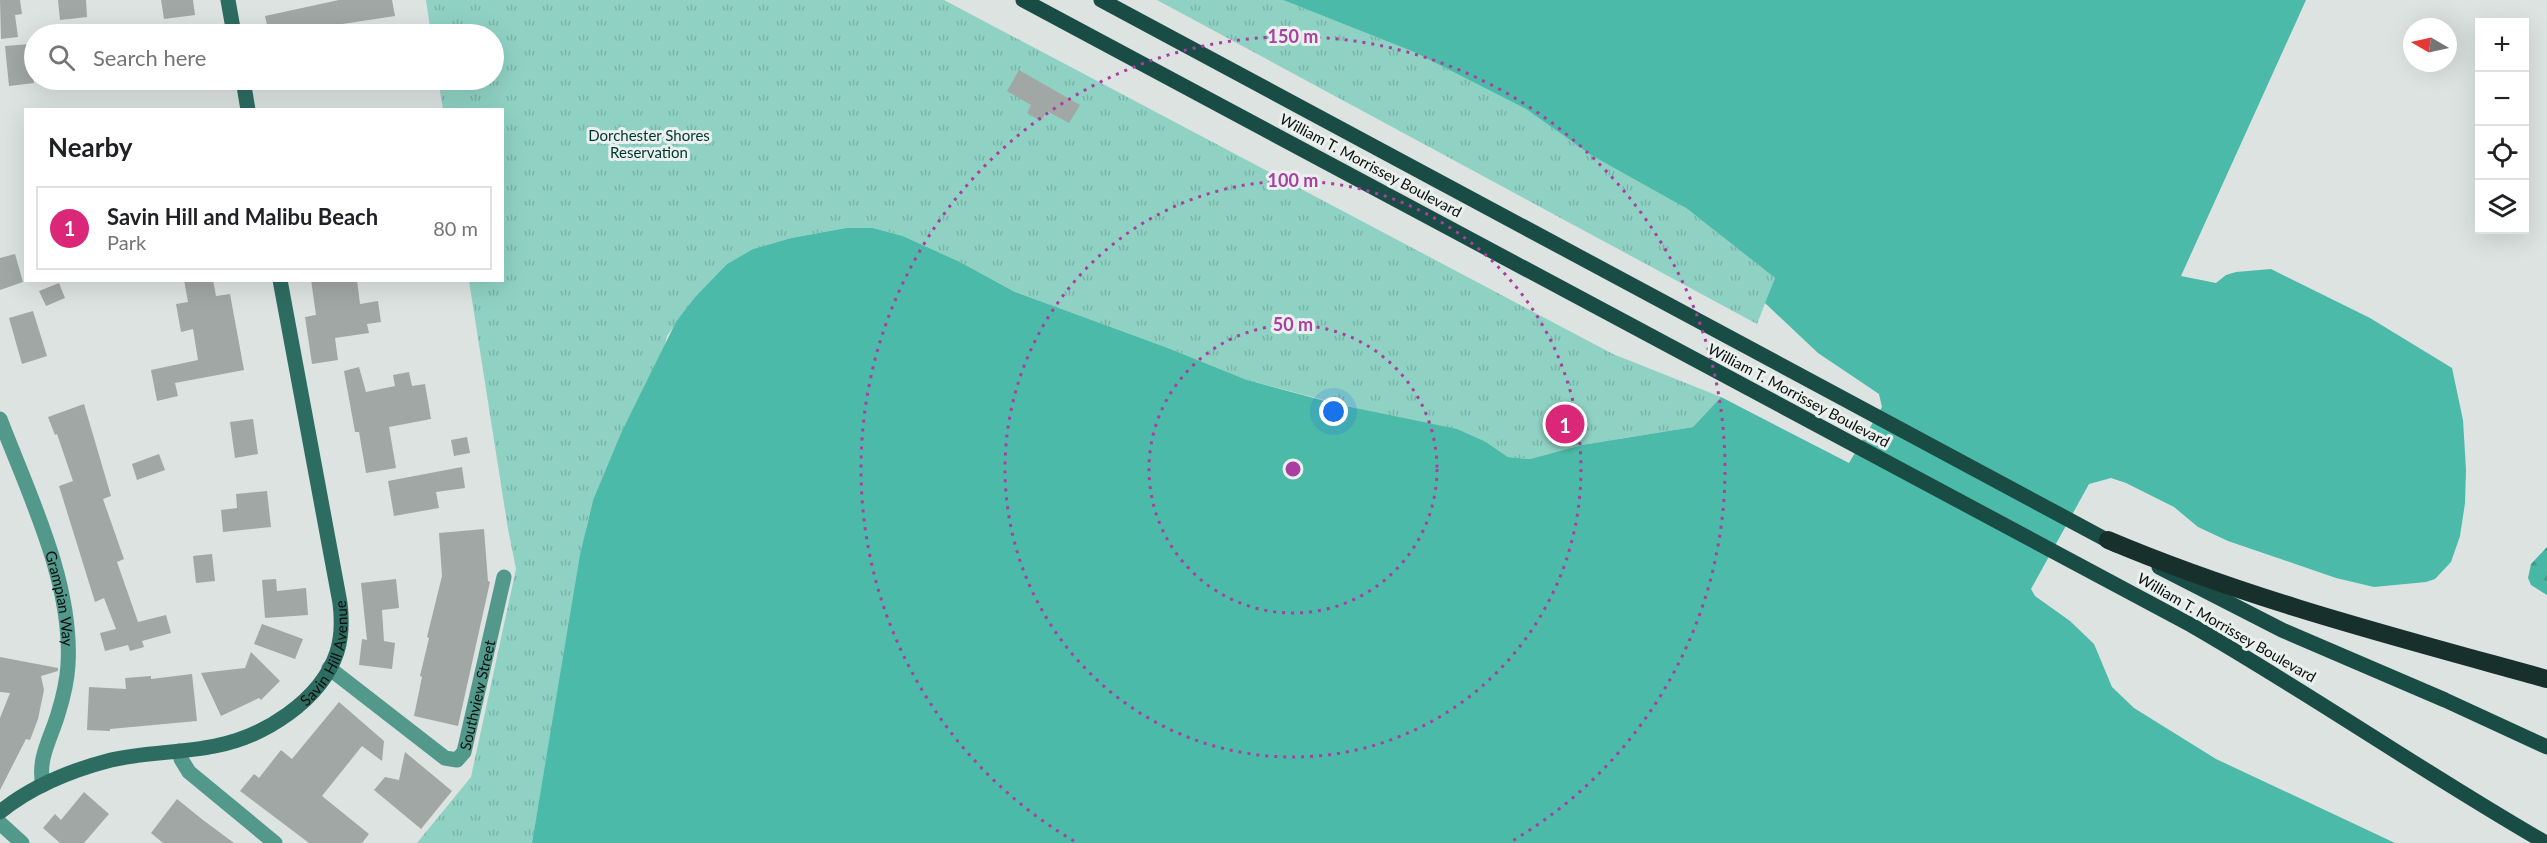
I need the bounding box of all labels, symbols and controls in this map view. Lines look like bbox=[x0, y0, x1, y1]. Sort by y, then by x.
north arrow bbox=[2403, 18, 2457, 72]
map controls bbox=[2475, 18, 2529, 234]
button: + bbox=[2475, 18, 2529, 72]
search box bbox=[24, 24, 504, 90]
text: 150 m bbox=[1268, 25, 1318, 47]
icon: search bbox=[45, 41, 78, 74]
text: Search here bbox=[93, 44, 206, 71]
button: − bbox=[2475, 72, 2529, 126]
street label: William T. Morrissey Boulevard bbox=[1277, 109, 1465, 221]
park label: Dorchester Shores Reservation bbox=[588, 126, 710, 161]
button: locate bbox=[2475, 126, 2529, 180]
text: Nearby bbox=[48, 131, 133, 163]
text: 100 m bbox=[1268, 169, 1318, 191]
button: layers bbox=[2475, 180, 2529, 234]
text: Savin Hill and Malibu Beach bbox=[107, 203, 378, 230]
text: 1 bbox=[64, 216, 75, 240]
text: 80 m bbox=[433, 216, 478, 240]
text: Park bbox=[107, 230, 146, 254]
text: 50 m bbox=[1273, 313, 1313, 335]
street label: William T. Morrissey Boulevard bbox=[1705, 339, 1893, 451]
your location bbox=[1319, 397, 1348, 426]
pin: 1 bbox=[1546, 402, 1584, 446]
centre of rings bbox=[1283, 459, 1303, 479]
street label: Grampian Way bbox=[42, 548, 77, 647]
street label: William T. Morrissey Boulevard bbox=[2135, 568, 2319, 686]
street label: Savin Hill Avenue bbox=[296, 599, 350, 709]
street label: Southview Street bbox=[456, 638, 498, 752]

